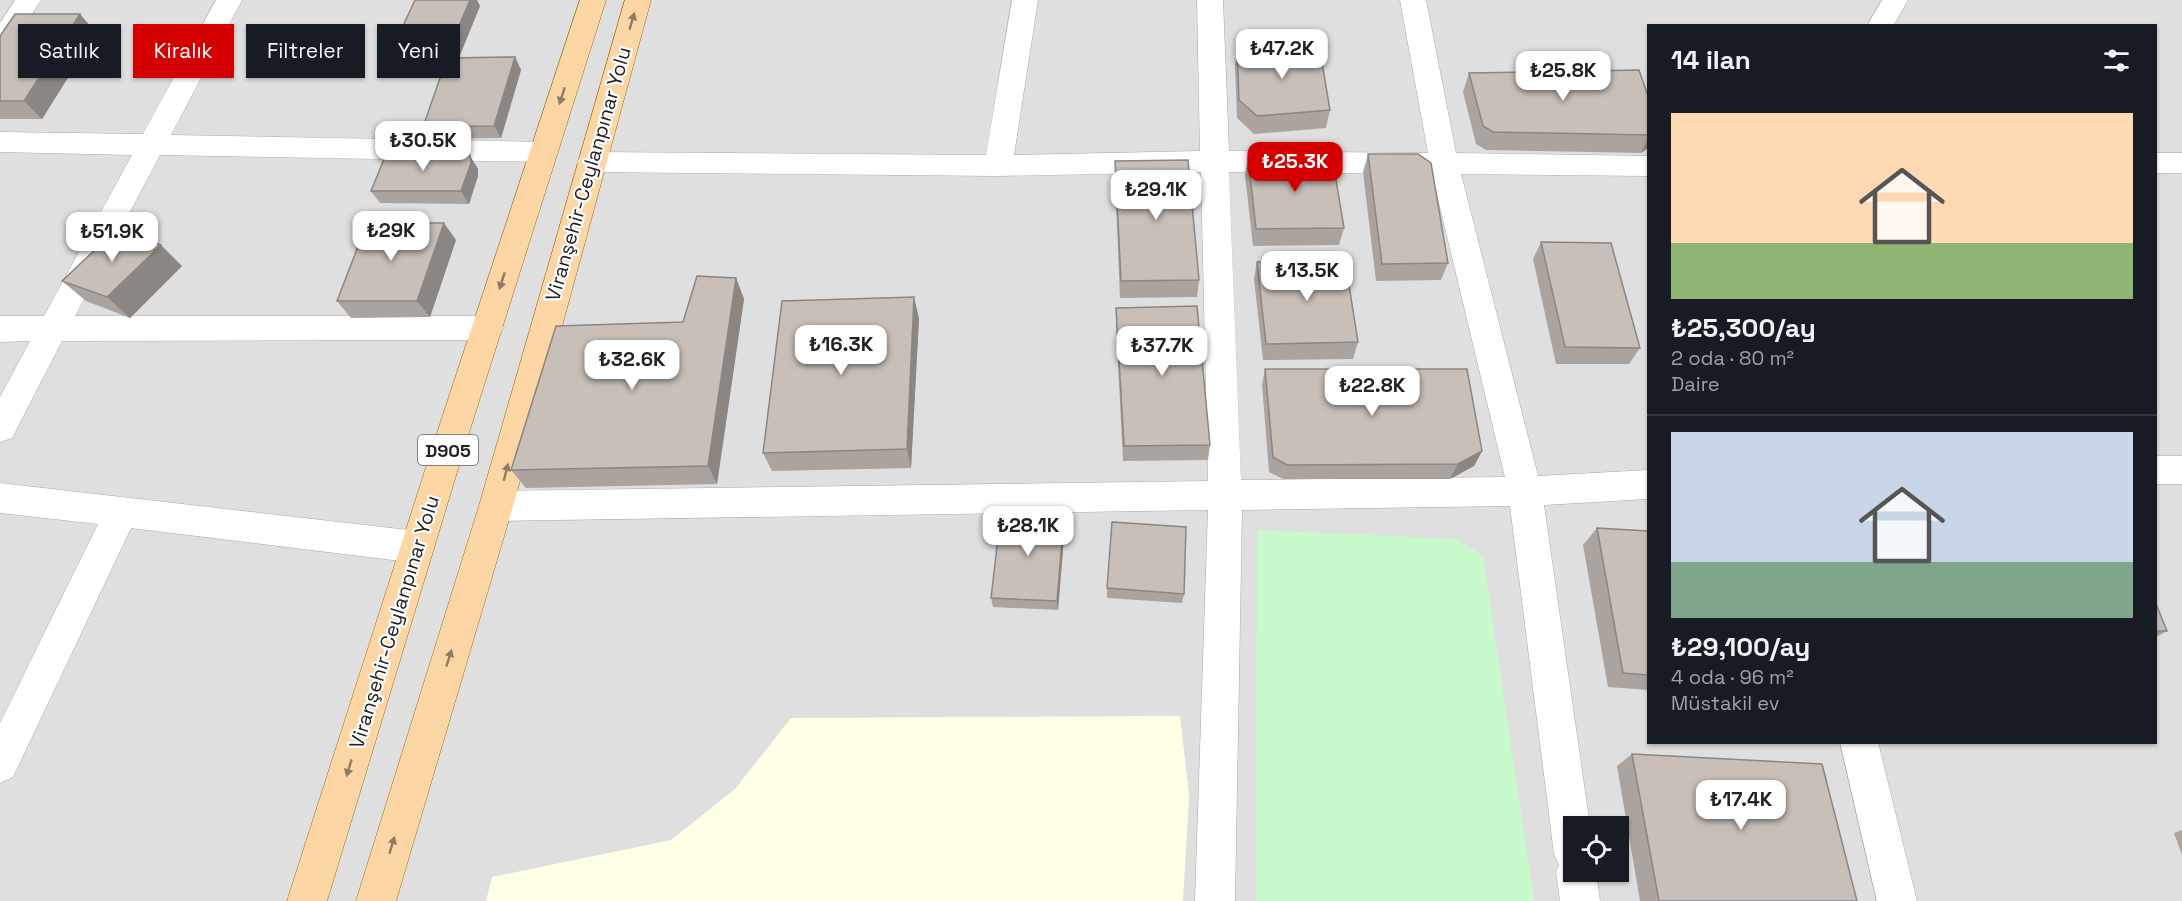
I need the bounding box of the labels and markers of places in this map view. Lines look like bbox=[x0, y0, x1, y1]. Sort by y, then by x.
pin: ₺47.2K bbox=[1233, 29, 1331, 80]
pin: ₺25.8K bbox=[1514, 51, 1612, 102]
pin: ₺30.5K bbox=[374, 121, 472, 172]
pin: ₺25.3K bbox=[1246, 142, 1344, 193]
pin: ₺29.1K bbox=[1107, 170, 1205, 221]
pin: ₺29K bbox=[355, 211, 427, 262]
pin: ₺51.9K bbox=[63, 212, 161, 263]
pin: ₺13.5K bbox=[1258, 251, 1356, 302]
pin: ₺16.3K bbox=[792, 325, 890, 376]
pin: ₺37.7K bbox=[1113, 326, 1211, 377]
pin: ₺32.6K bbox=[583, 340, 681, 391]
pin: ₺22.8K bbox=[1323, 366, 1421, 417]
pin: ₺28.1K bbox=[979, 506, 1077, 557]
pin: ₺17.4K bbox=[1692, 780, 1790, 831]

